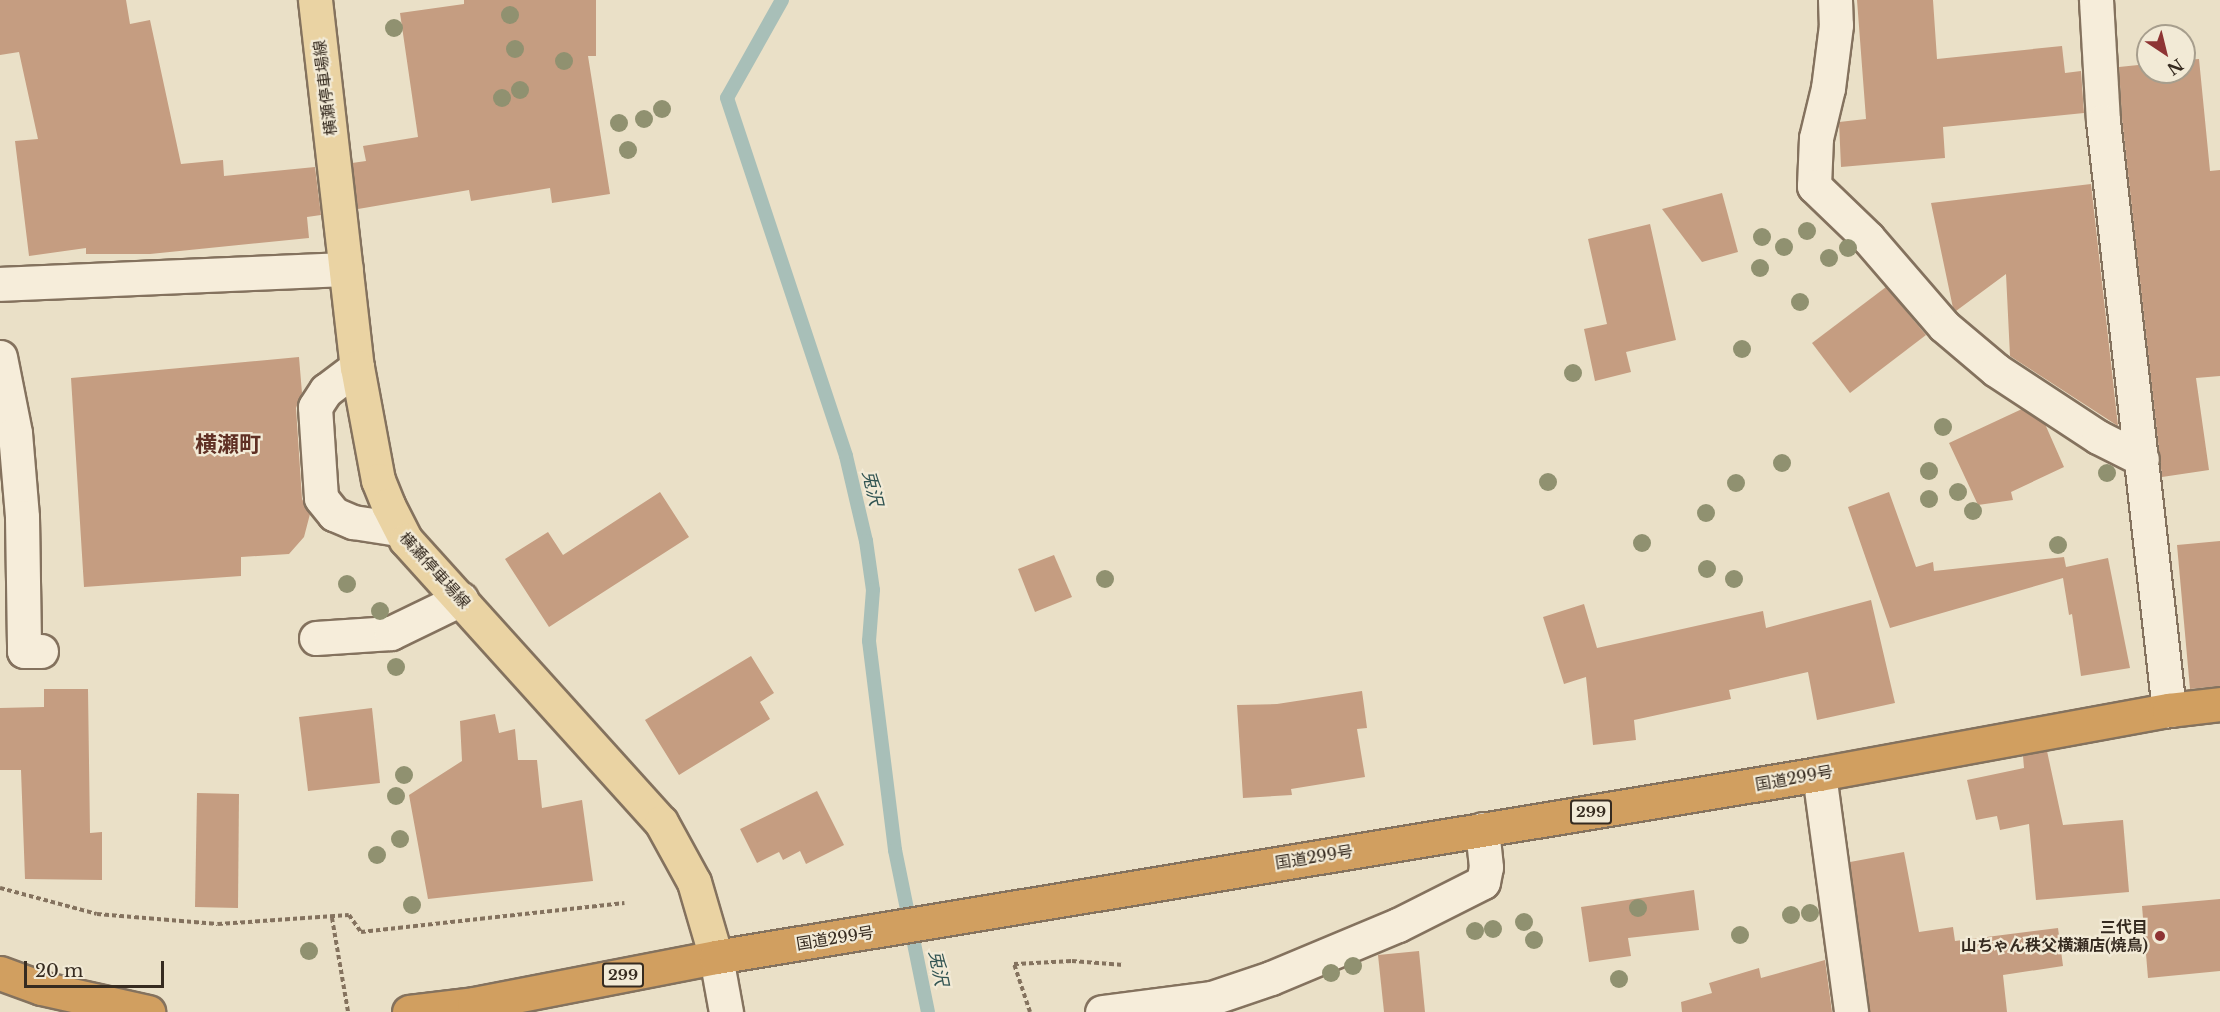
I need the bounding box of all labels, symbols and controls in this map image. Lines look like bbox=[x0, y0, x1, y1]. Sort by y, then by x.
north arrow bbox=[2136, 24, 2196, 84]
street label: 横瀬停車場線 bbox=[310, 39, 340, 137]
text: N bbox=[2163, 55, 2187, 80]
district label: 横瀬町 bbox=[195, 432, 261, 458]
water label: 兎沢 bbox=[857, 468, 887, 508]
street label: 横瀬停車場線 bbox=[396, 528, 474, 612]
street label: 国道299号 bbox=[1754, 762, 1834, 794]
road number: 299 bbox=[1570, 800, 1612, 824]
street label: 国道299号 bbox=[1274, 841, 1354, 873]
place label: 三代目 山ちゃん秩父横瀬店(焼鳥) bbox=[1961, 917, 2148, 955]
street label: 国道299号 bbox=[795, 922, 875, 954]
marker: 三代目 山ちゃん秩父横瀬店(焼鳥) bbox=[2153, 929, 2167, 943]
water label: 兎沢 bbox=[924, 948, 952, 988]
scale bar bbox=[27, 949, 166, 987]
text: 20 m bbox=[35, 960, 83, 982]
road number: 299 bbox=[602, 963, 644, 987]

